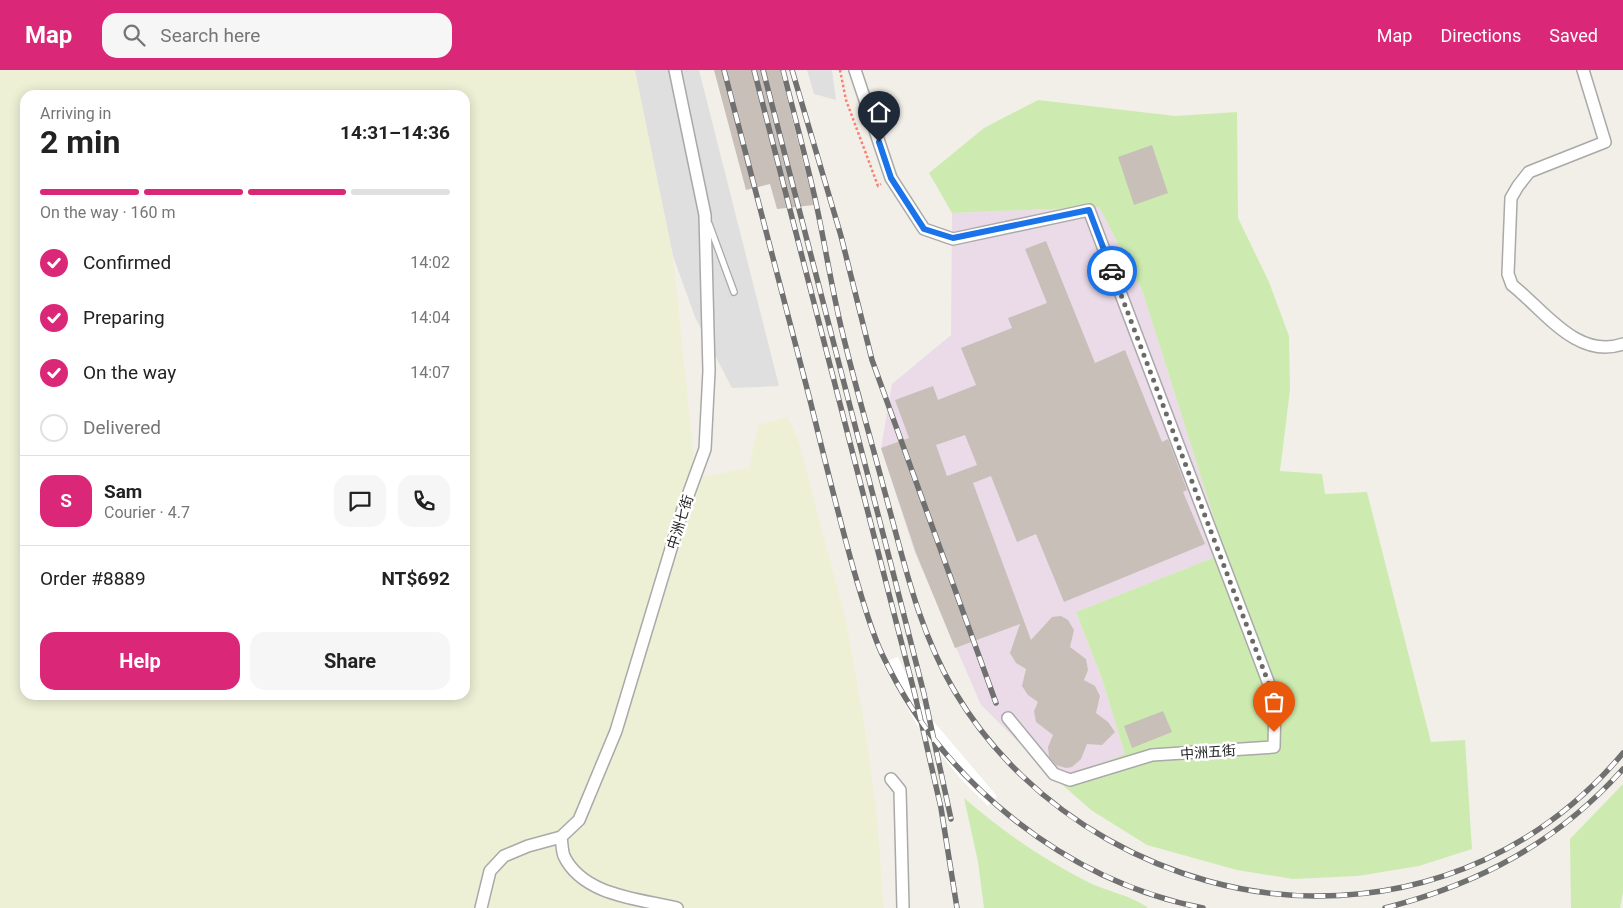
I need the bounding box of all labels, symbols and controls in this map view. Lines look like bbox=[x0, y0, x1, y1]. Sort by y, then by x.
search box bbox=[102, 13, 452, 58]
text: Map bbox=[25, 21, 72, 49]
icon: search bbox=[120, 21, 148, 49]
text: Search here bbox=[160, 24, 260, 47]
text: Map bbox=[1377, 25, 1412, 46]
text: Directions bbox=[1440, 25, 1521, 46]
text: Saved bbox=[1549, 25, 1598, 46]
pin bbox=[858, 91, 900, 142]
icon: home bbox=[865, 98, 893, 126]
text: Arriving in bbox=[40, 104, 111, 123]
text: 14:31–14:36 bbox=[340, 121, 450, 144]
text: 2 min bbox=[40, 123, 120, 161]
text: On the way · 160 m bbox=[40, 203, 176, 222]
courier bbox=[1087, 246, 1137, 296]
icon: check bbox=[40, 249, 68, 277]
text: Confirmed bbox=[83, 251, 171, 274]
text: 14:02 bbox=[410, 253, 450, 272]
icon: car bbox=[1098, 257, 1126, 285]
icon: check bbox=[40, 304, 68, 332]
text: Preparing bbox=[83, 306, 165, 329]
text: 14:04 bbox=[410, 308, 450, 327]
icon: check bbox=[40, 359, 68, 387]
text: On the way bbox=[83, 361, 176, 384]
text: 14:07 bbox=[410, 363, 450, 382]
text: Delivered bbox=[83, 416, 161, 439]
button: chat bbox=[334, 475, 386, 527]
button: phone bbox=[398, 475, 450, 527]
text: Sam bbox=[104, 480, 142, 503]
text: S bbox=[60, 489, 72, 512]
street label: 中洲七街 bbox=[664, 493, 696, 551]
text: Courier · 4.7 bbox=[104, 503, 190, 522]
text: Order #8889 bbox=[40, 567, 146, 590]
text: NT$692 bbox=[381, 567, 450, 590]
button: Help bbox=[40, 632, 240, 690]
button: Share bbox=[250, 632, 450, 690]
pin bbox=[1253, 681, 1295, 732]
icon: bag bbox=[1260, 688, 1288, 716]
street label: 中洲五街 bbox=[1180, 742, 1236, 762]

